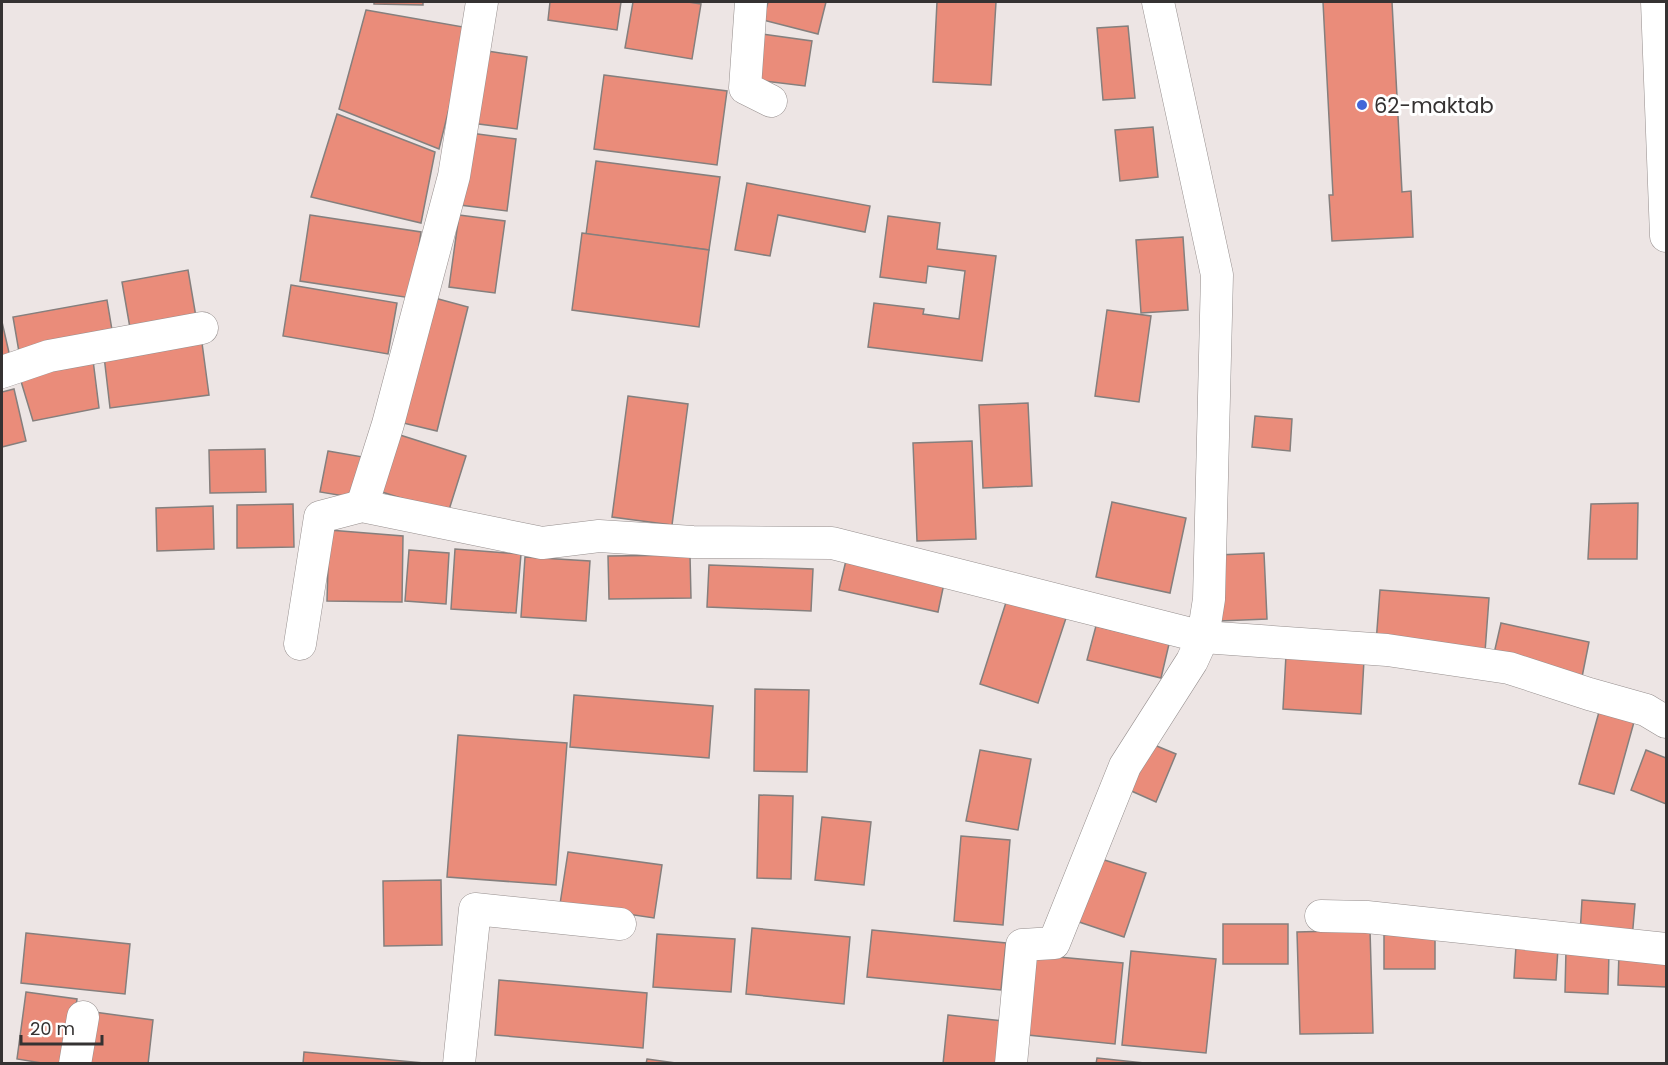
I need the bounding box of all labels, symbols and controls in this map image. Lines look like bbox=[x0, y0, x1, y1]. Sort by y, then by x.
place label: 62-maktab bbox=[1374, 91, 1494, 120]
marker: 62-maktab bbox=[1355, 98, 1369, 112]
scale bar bbox=[21, 1008, 102, 1046]
text: 20 m bbox=[30, 1016, 75, 1041]

